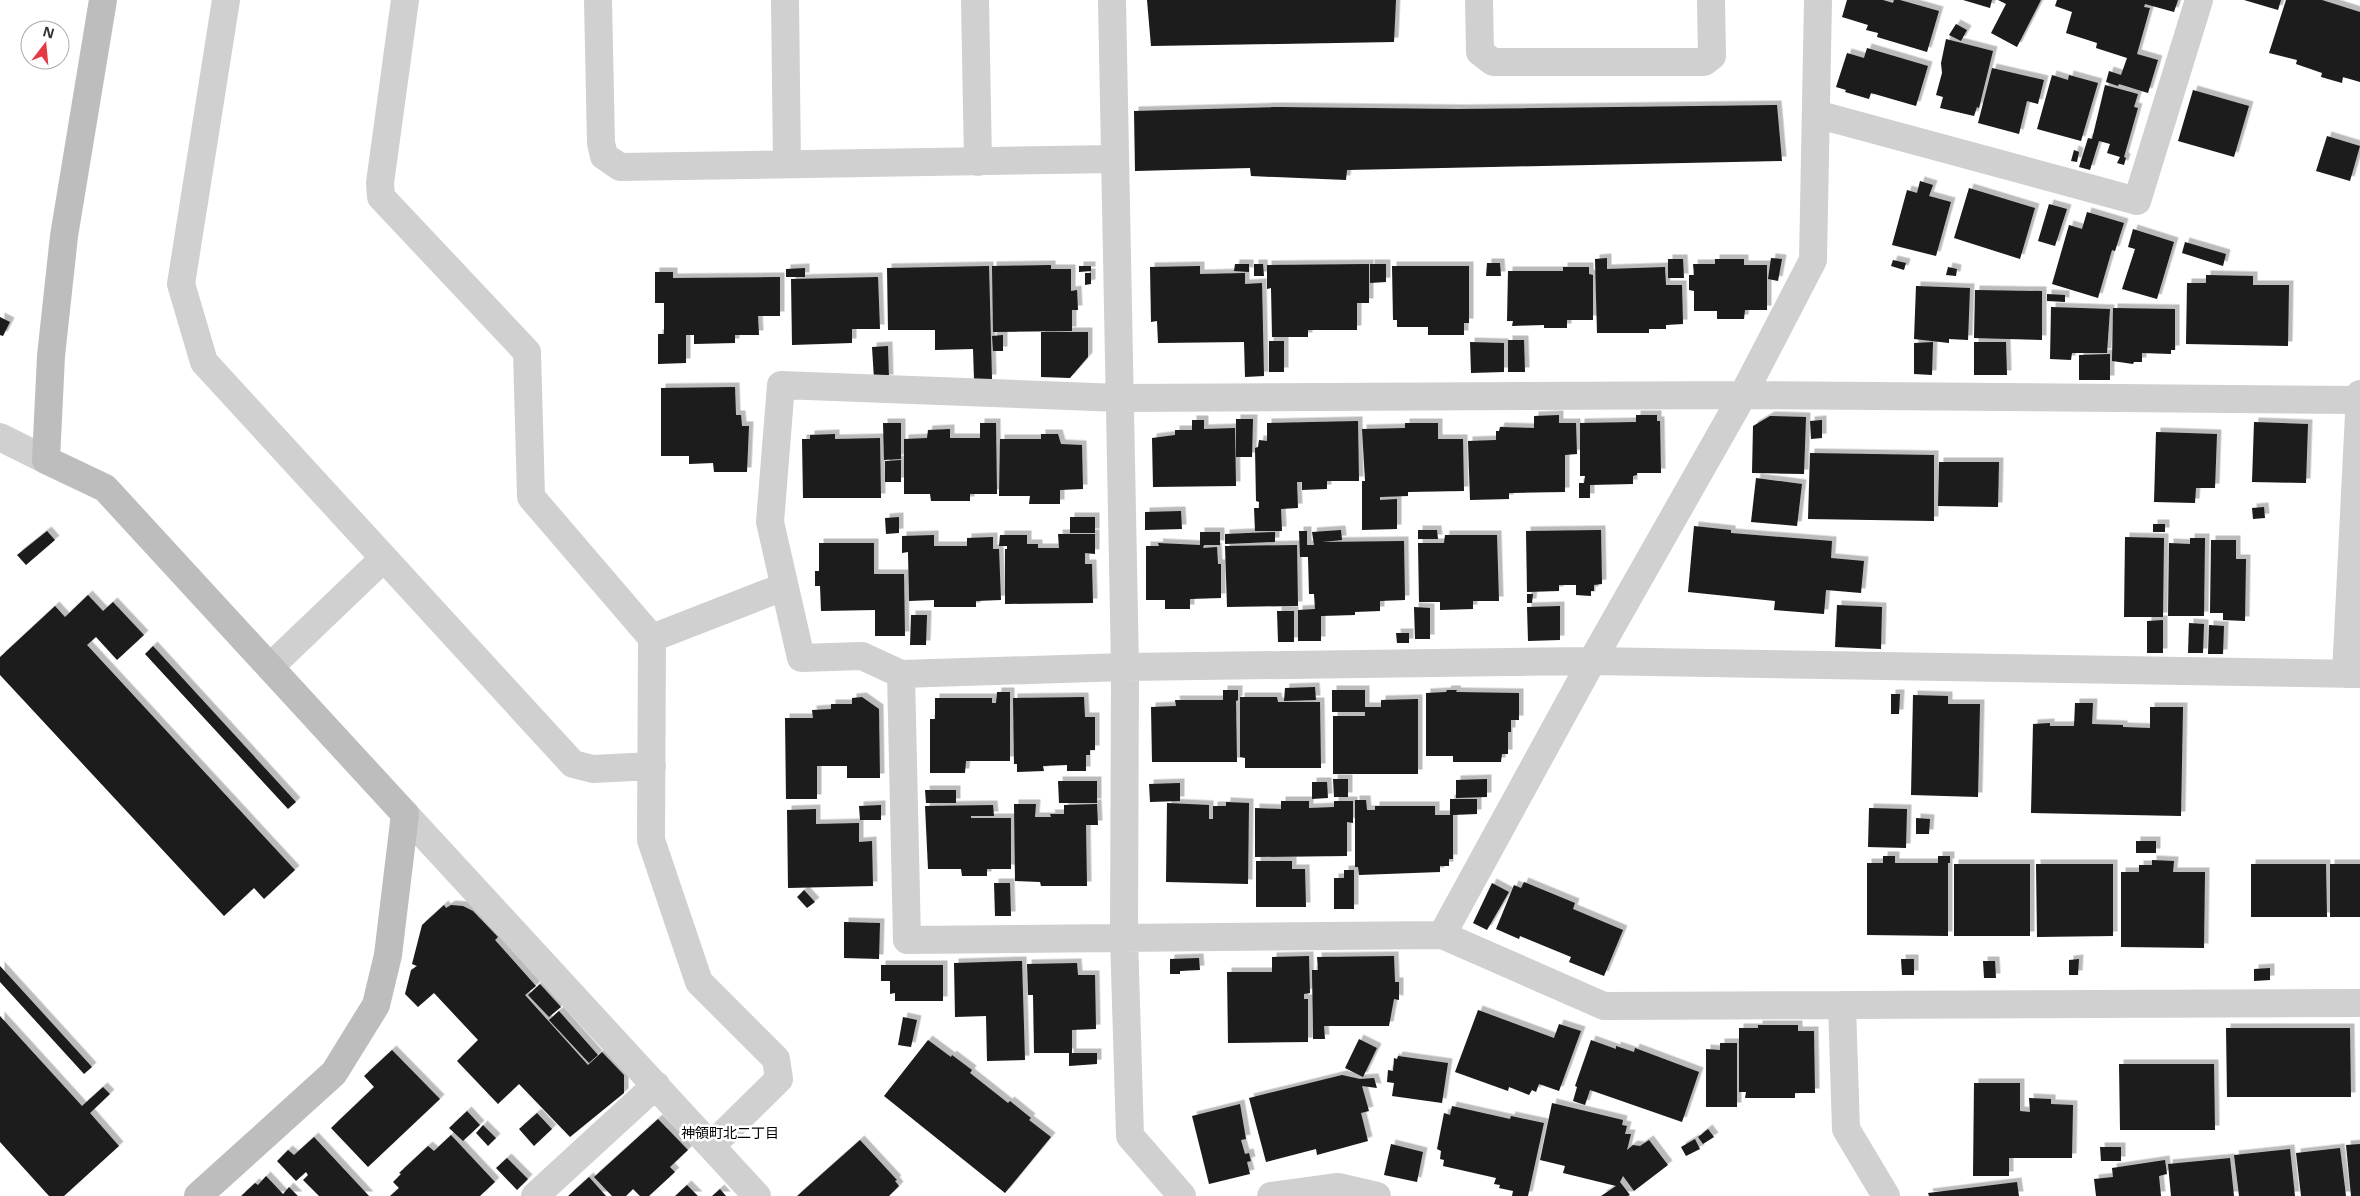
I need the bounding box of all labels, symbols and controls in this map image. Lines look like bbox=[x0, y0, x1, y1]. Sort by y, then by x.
north arrow bbox=[20, 20, 70, 70]
text: N bbox=[41, 21, 57, 43]
district label: 神領町北二丁目 bbox=[681, 1123, 779, 1142]

